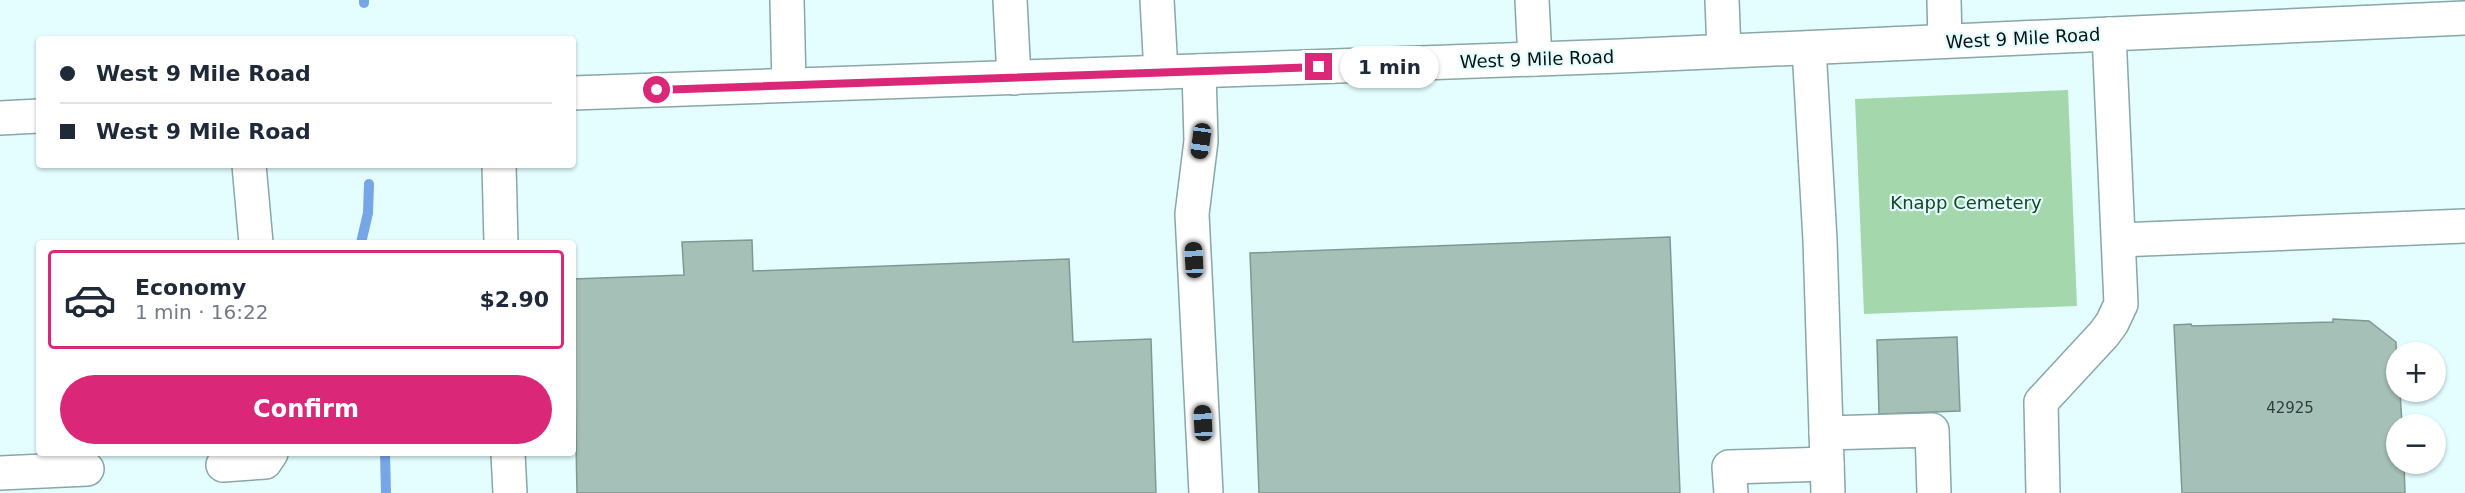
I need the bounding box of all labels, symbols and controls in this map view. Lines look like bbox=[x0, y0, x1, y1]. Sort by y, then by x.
street label: West 9 Mile Road bbox=[1945, 23, 2101, 53]
callout: 1 min bbox=[1340, 46, 1439, 88]
street label: West 9 Mile Road bbox=[1459, 46, 1615, 72]
route end bbox=[1305, 53, 1332, 80]
text: 1 min bbox=[1358, 55, 1421, 79]
text: West 9 Mile Road bbox=[96, 61, 311, 86]
route start bbox=[643, 76, 670, 103]
text: West 9 Mile Road bbox=[96, 119, 311, 144]
car bbox=[1190, 122, 1212, 160]
park label: Knapp Cemetery bbox=[1890, 192, 2042, 213]
car bbox=[1184, 242, 1204, 278]
icon: car bbox=[63, 273, 117, 327]
text: Economy bbox=[135, 275, 246, 300]
text: $2.90 bbox=[479, 287, 549, 312]
text: 1 min · 16:22 bbox=[135, 300, 269, 324]
map controls bbox=[2386, 342, 2446, 474]
button: + bbox=[2386, 342, 2446, 402]
button: Confirm bbox=[60, 375, 552, 444]
house number: 42925 bbox=[2266, 399, 2314, 417]
car bbox=[1193, 405, 1213, 441]
button: − bbox=[2386, 414, 2446, 474]

